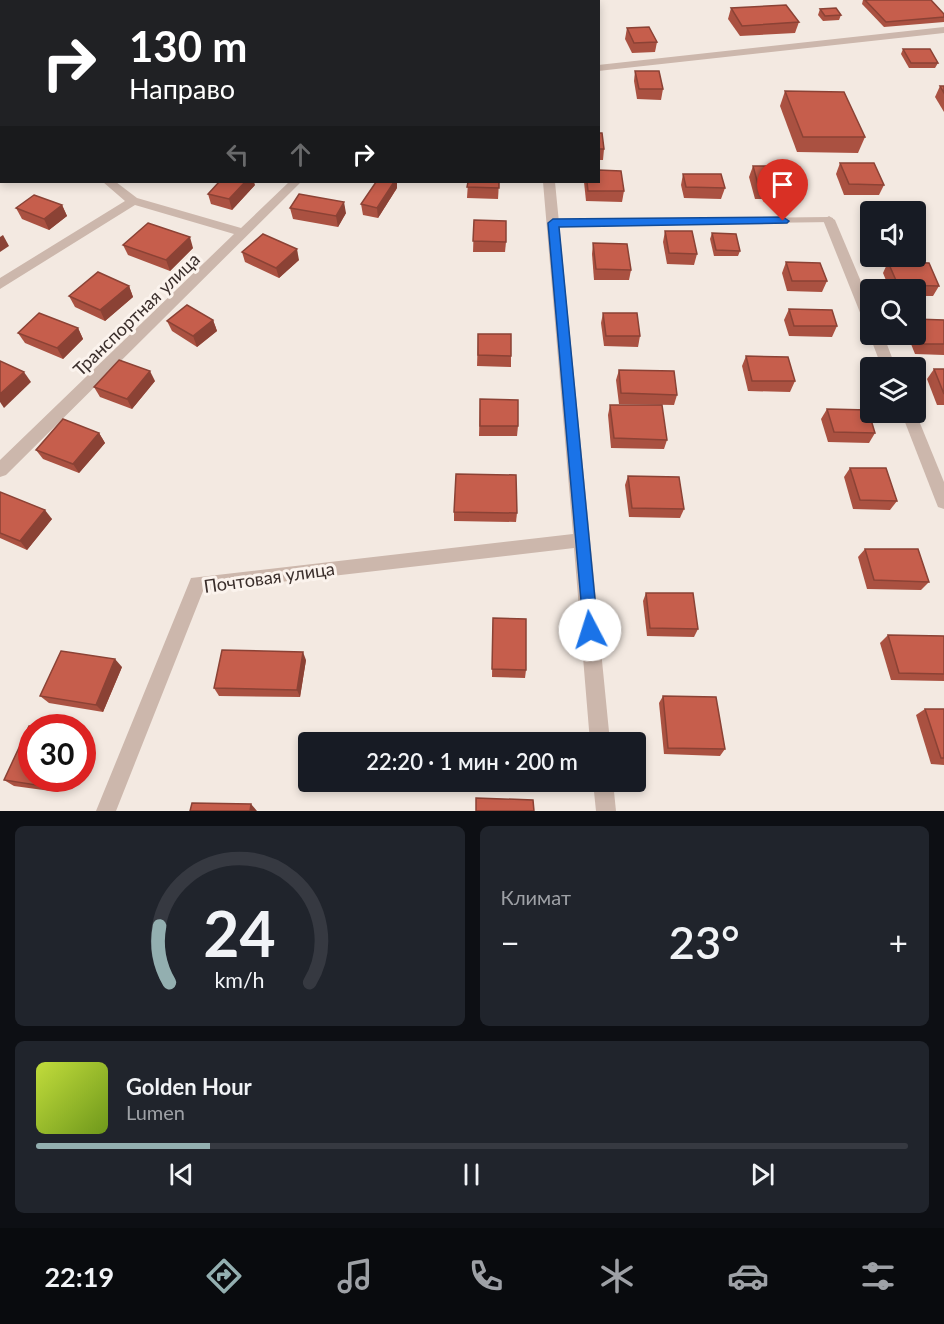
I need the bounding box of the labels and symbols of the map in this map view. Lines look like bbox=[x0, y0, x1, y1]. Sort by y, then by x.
pin bbox=[757, 159, 808, 221]
street label: Транспортная улица bbox=[68, 248, 204, 380]
street label: Почтовая улица bbox=[202, 557, 336, 597]
position arrow bbox=[558, 598, 622, 662]
speed limit sign: 30 bbox=[18, 714, 96, 792]

